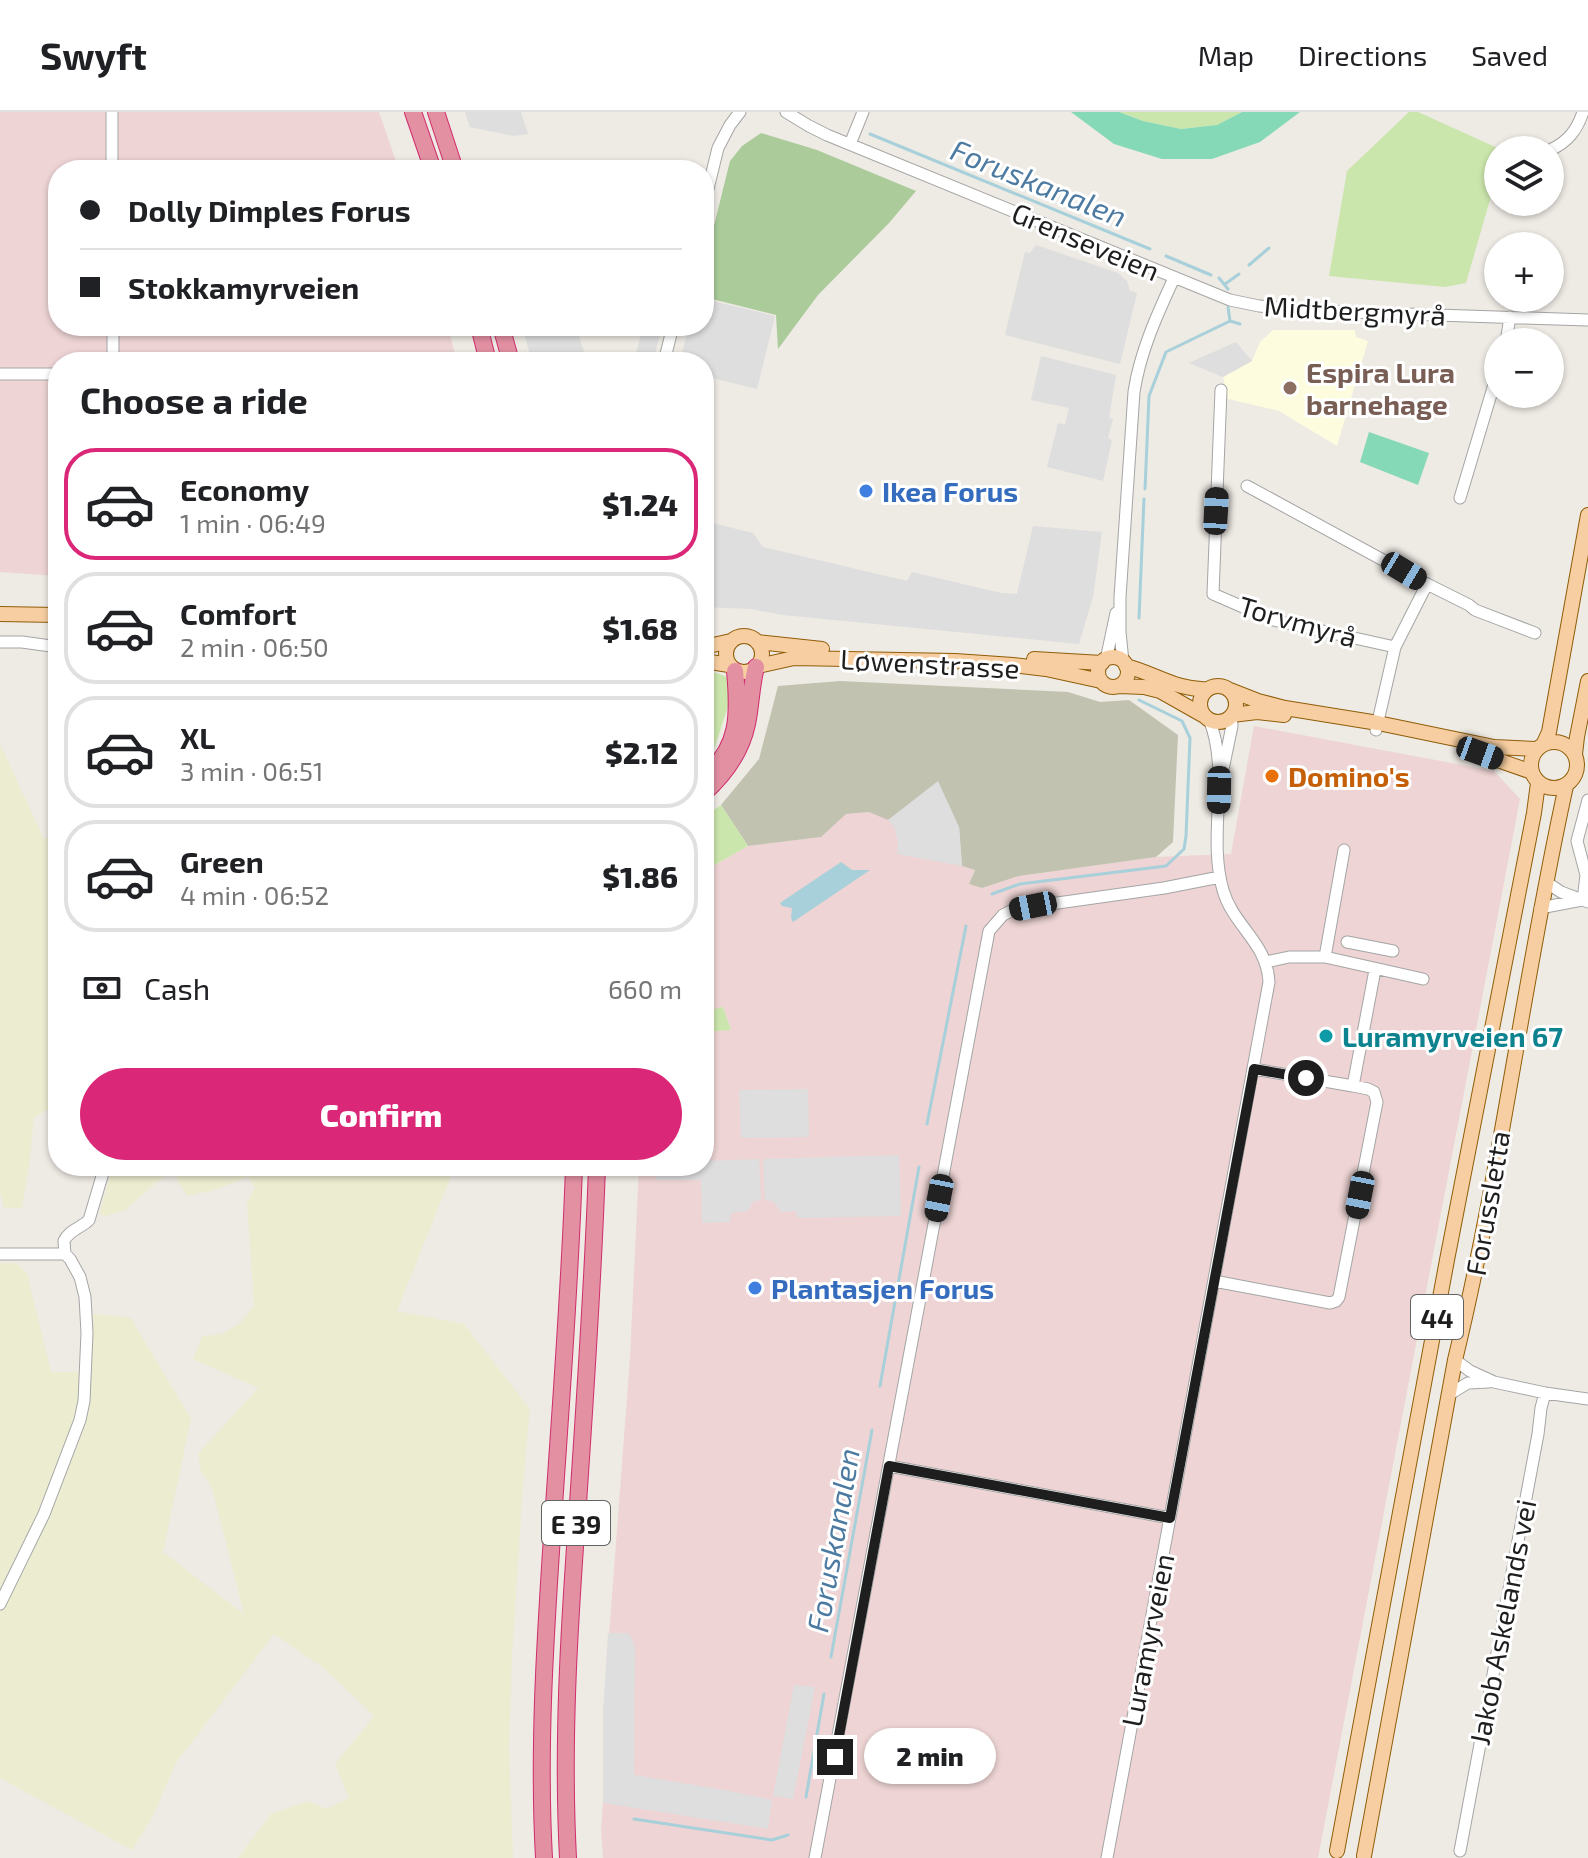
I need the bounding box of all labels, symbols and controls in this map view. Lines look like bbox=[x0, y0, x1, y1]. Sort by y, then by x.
text: Swyft bbox=[40, 32, 147, 78]
text: Map bbox=[1198, 38, 1254, 72]
text: Directions bbox=[1298, 38, 1427, 72]
text: Saved bbox=[1471, 38, 1548, 72]
water label: Foruskanalen bbox=[946, 130, 1132, 234]
map controls bbox=[1484, 136, 1564, 408]
button: layers bbox=[1484, 136, 1564, 216]
text: Dolly Dimples Forus bbox=[128, 192, 411, 228]
street label: Grenseveien bbox=[1007, 195, 1165, 287]
button: + bbox=[1484, 232, 1564, 312]
text: Stokkamyrveien bbox=[128, 269, 359, 305]
street label: Midtbergmyrå bbox=[1263, 288, 1447, 332]
button: − bbox=[1484, 328, 1564, 408]
place label: Espira Lura barnehage bbox=[1306, 355, 1455, 421]
text: Choose a ride bbox=[80, 378, 308, 421]
marker: Espira Lura barnehage bbox=[1281, 379, 1299, 397]
icon: car bbox=[84, 468, 156, 540]
text: Economy bbox=[180, 471, 309, 507]
place label: Ikea Forus bbox=[882, 474, 1018, 508]
marker: Ikea Forus bbox=[857, 482, 875, 500]
text: $1.24 bbox=[602, 486, 678, 522]
car bbox=[1203, 486, 1229, 536]
text: 1 min · 06:49 bbox=[180, 507, 326, 538]
car bbox=[1377, 548, 1431, 594]
street label: Torvmyrå bbox=[1235, 588, 1361, 654]
icon: car bbox=[84, 592, 156, 664]
text: Comfort bbox=[180, 595, 297, 631]
text: $1.68 bbox=[602, 610, 678, 646]
text: 2 min · 06:50 bbox=[180, 631, 329, 662]
street label: Løwenstrasse bbox=[839, 641, 1021, 685]
icon: car bbox=[84, 716, 156, 788]
text: XL bbox=[180, 719, 215, 755]
text: $2.12 bbox=[605, 734, 678, 770]
car bbox=[1453, 734, 1507, 772]
text: 3 min · 06:51 bbox=[180, 755, 323, 786]
place label: Domino's bbox=[1288, 759, 1410, 793]
car bbox=[1207, 766, 1231, 814]
marker: Domino's bbox=[1263, 767, 1281, 785]
icon: car bbox=[84, 840, 156, 912]
text: Green bbox=[180, 843, 264, 879]
text: $1.86 bbox=[602, 858, 678, 894]
text: 4 min · 06:52 bbox=[180, 879, 329, 910]
car bbox=[1007, 890, 1059, 922]
icon: cash bbox=[80, 966, 124, 1010]
text: Cash bbox=[144, 970, 210, 1006]
text: 660 m bbox=[608, 973, 682, 1004]
place label: Luramyrveien 67 bbox=[1342, 1019, 1563, 1053]
marker: Luramyrveien 67 bbox=[1317, 1027, 1335, 1045]
route start bbox=[1288, 1060, 1324, 1096]
button: Confirm bbox=[80, 1068, 682, 1160]
street label: Forussletta bbox=[1458, 1128, 1516, 1278]
car bbox=[1344, 1169, 1376, 1221]
car bbox=[923, 1172, 955, 1224]
place label: Plantasjen Forus bbox=[771, 1271, 994, 1305]
marker: Plantasjen Forus bbox=[746, 1279, 764, 1297]
road number: 44 bbox=[1411, 1295, 1463, 1339]
water label: Foruskanalen bbox=[798, 1445, 866, 1635]
street label: Jakob Askelands vei bbox=[1462, 1496, 1542, 1748]
road number: E 39 bbox=[542, 1501, 610, 1545]
street label: Luramyrveien bbox=[1114, 1551, 1180, 1729]
callout: 2 min bbox=[863, 1729, 995, 1785]
route end bbox=[817, 1739, 853, 1775]
text: 2 min bbox=[896, 1740, 964, 1771]

